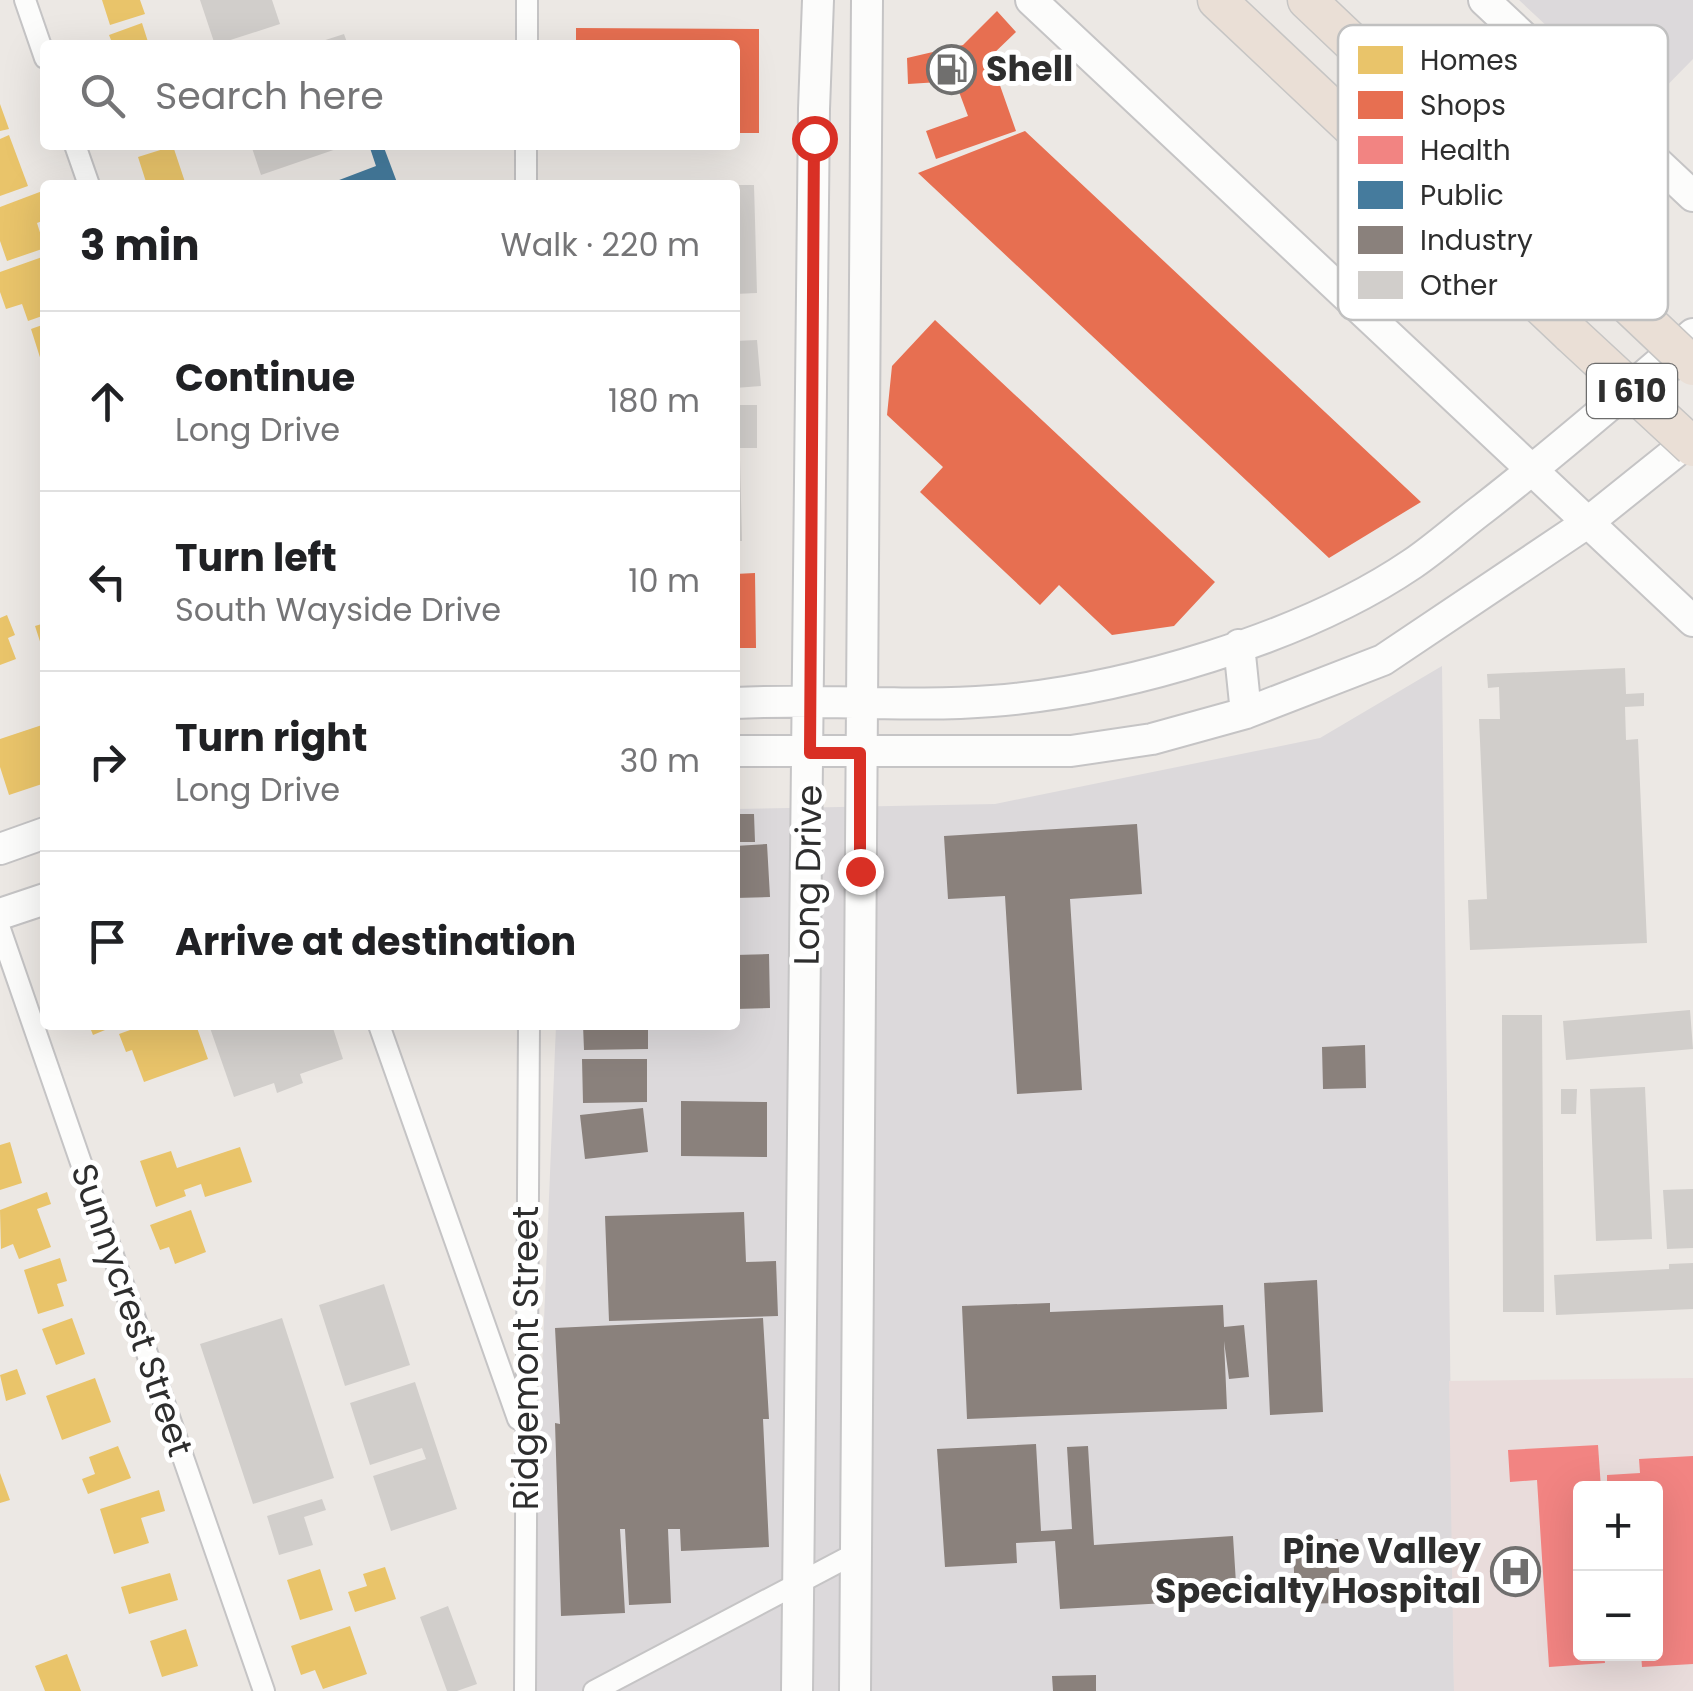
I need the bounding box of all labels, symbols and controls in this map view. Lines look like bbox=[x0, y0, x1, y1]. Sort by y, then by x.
legend bbox=[1338, 25, 1668, 320]
search box bbox=[40, 40, 740, 150]
text: Homes bbox=[1420, 41, 1518, 80]
fuel station icon: Shell bbox=[925, 43, 977, 95]
place label: Shell bbox=[986, 44, 1073, 93]
icon: search bbox=[75, 68, 130, 123]
text: Search here bbox=[155, 69, 384, 122]
text: Shops bbox=[1420, 86, 1506, 125]
route start bbox=[792, 116, 838, 162]
text: Health bbox=[1420, 131, 1511, 170]
text: Public bbox=[1420, 176, 1504, 215]
text: 3 min bbox=[80, 216, 200, 275]
text: Industry bbox=[1420, 221, 1533, 260]
text: Walk · 220 m bbox=[501, 222, 700, 267]
text: Other bbox=[1420, 266, 1498, 305]
text: Continue bbox=[175, 351, 355, 404]
road number: I 610 bbox=[1587, 364, 1677, 418]
icon: ahead bbox=[80, 374, 135, 429]
text: 180 m bbox=[608, 378, 700, 423]
text: Long Drive bbox=[175, 407, 340, 452]
text: Turn left bbox=[175, 531, 337, 584]
icon: left bbox=[80, 554, 135, 609]
text: 10 m bbox=[628, 558, 700, 603]
text: South Wayside Drive bbox=[175, 587, 501, 632]
text: Turn right bbox=[175, 711, 367, 764]
icon: right bbox=[80, 734, 135, 789]
text: 30 m bbox=[620, 738, 700, 783]
text: Long Drive bbox=[175, 767, 340, 812]
street label: Long Drive bbox=[781, 784, 834, 966]
route end bbox=[838, 849, 884, 895]
icon: arrive bbox=[80, 914, 135, 969]
text: Arrive at destination bbox=[175, 915, 576, 968]
street label: Sunnycrest Street bbox=[59, 1157, 205, 1463]
street label: Ridgemont Street bbox=[501, 1206, 550, 1510]
map controls bbox=[1573, 1481, 1663, 1661]
button: + bbox=[1573, 1481, 1663, 1571]
place label: Pine Valley Specialty Hospital bbox=[1155, 1526, 1482, 1615]
hospital icon: Pine Valley Specialty Hospital bbox=[1490, 1545, 1542, 1597]
button: − bbox=[1573, 1571, 1663, 1661]

